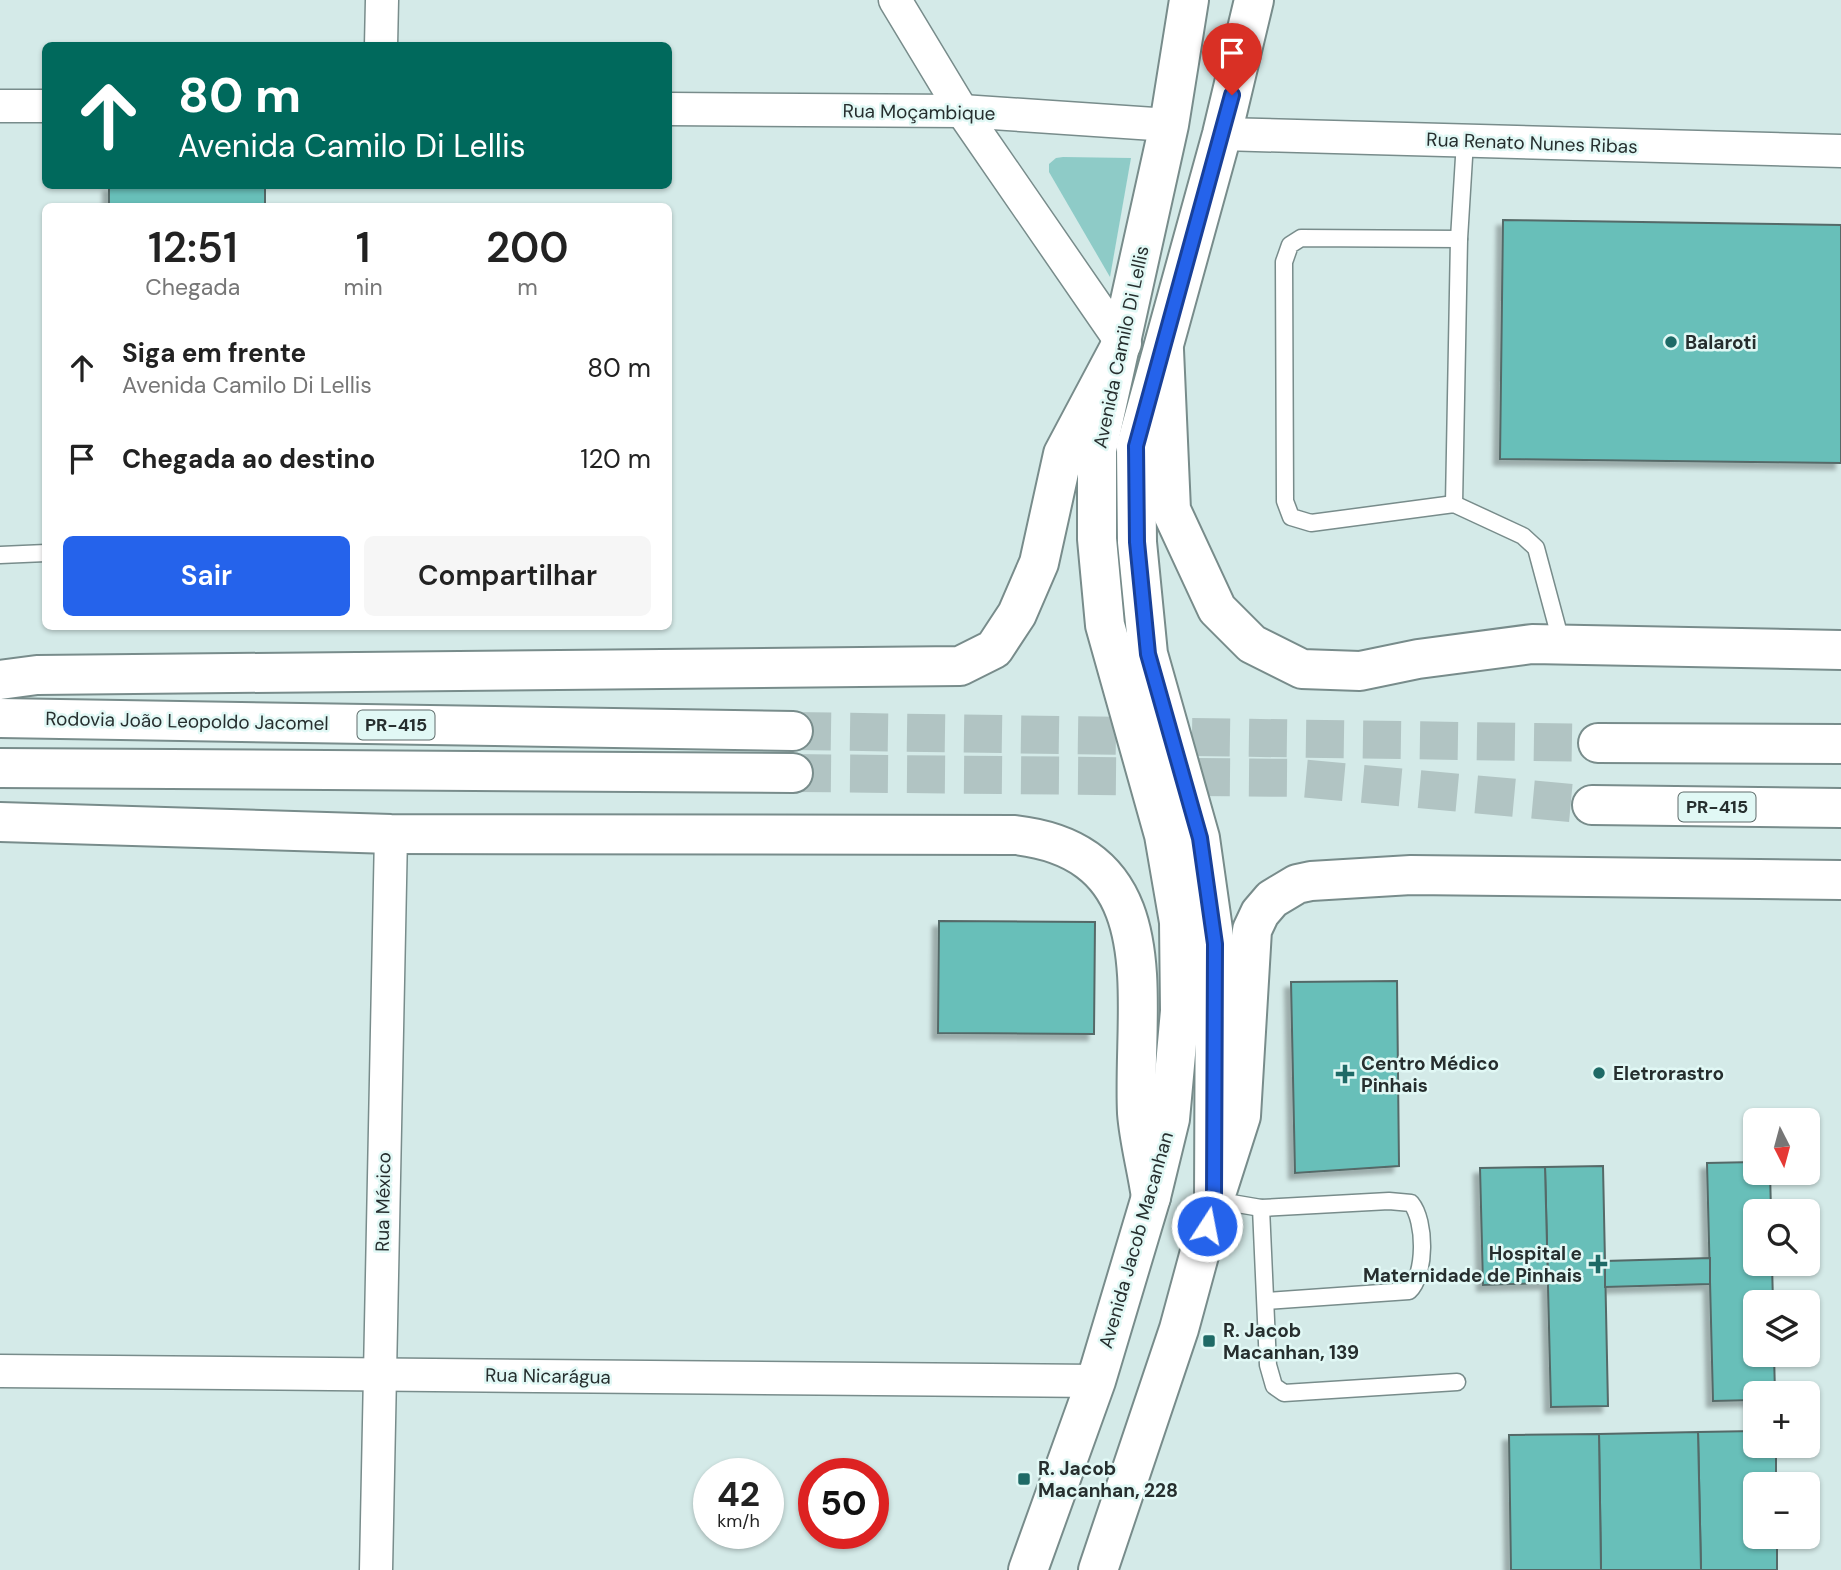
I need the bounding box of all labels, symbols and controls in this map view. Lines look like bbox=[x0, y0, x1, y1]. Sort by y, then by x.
pin bbox=[1202, 23, 1262, 95]
icon: arrive bbox=[1213, 34, 1251, 72]
text: 80 m bbox=[178, 63, 301, 127]
icon: ahead bbox=[63, 70, 154, 161]
street label: Rua Moçambique bbox=[842, 98, 996, 126]
text: Avenida Camilo Di Lellis bbox=[178, 125, 526, 167]
street label: Rua Renato Nunes Ribas bbox=[1426, 127, 1638, 159]
text: 12:51 bbox=[148, 220, 238, 275]
text: 1 bbox=[356, 220, 370, 275]
text: 200 bbox=[486, 220, 569, 275]
street label: Avenida Camilo Di Lellis bbox=[1087, 243, 1155, 451]
text: Chegada bbox=[145, 272, 240, 302]
text: min bbox=[344, 272, 383, 302]
text: m bbox=[517, 272, 538, 302]
place label: Balaroti bbox=[1685, 330, 1757, 355]
marker: Balaroti bbox=[1663, 334, 1679, 350]
text: Siga em frente bbox=[122, 336, 306, 370]
icon: ahead bbox=[63, 349, 101, 387]
text: 80 m bbox=[587, 351, 651, 385]
text: Avenida Camilo Di Lellis bbox=[122, 370, 372, 400]
icon: arrive bbox=[63, 440, 101, 478]
text: Chegada ao destino bbox=[122, 442, 375, 476]
text: 120 m bbox=[580, 442, 651, 476]
button: Sair bbox=[63, 536, 350, 616]
button: Compartilhar bbox=[364, 536, 651, 616]
street label: Rodovia João Leopoldo Jacomel bbox=[45, 706, 329, 736]
road number: PR-415 bbox=[358, 710, 434, 740]
road number: PR-415 bbox=[1678, 792, 1756, 822]
place label: Centro Médico Pinhais bbox=[1361, 1051, 1499, 1098]
place label: Eletrorastro bbox=[1613, 1061, 1724, 1086]
marker: Centro Médico Pinhais bbox=[1335, 1064, 1355, 1084]
marker: Eletrorastro bbox=[1591, 1065, 1607, 1081]
north arrow bbox=[1743, 1108, 1820, 1185]
map controls bbox=[1743, 1108, 1820, 1549]
street label: Avenida Jacob Macanhan bbox=[1093, 1129, 1179, 1351]
street label: Rua México bbox=[370, 1152, 396, 1252]
position arrow bbox=[1170, 1189, 1244, 1263]
button: search bbox=[1743, 1199, 1820, 1276]
place label: Hospital e Maternidade de Pinhais bbox=[1363, 1241, 1582, 1288]
marker: Hospital e Maternidade de Pinhais bbox=[1588, 1254, 1608, 1274]
button: layers bbox=[1743, 1290, 1820, 1367]
place label: R. Jacob Macanhan, 139 bbox=[1223, 1318, 1359, 1365]
marker: R. Jacob Macanhan, 139 bbox=[1201, 1333, 1217, 1349]
street label: Rua Nicarágua bbox=[485, 1362, 611, 1390]
button: + bbox=[1743, 1381, 1820, 1458]
place label: R. Jacob Macanhan, 228 bbox=[1038, 1456, 1178, 1503]
speed limit sign: 50 bbox=[798, 1458, 889, 1549]
text: 42 bbox=[717, 1471, 760, 1517]
marker: R. Jacob Macanhan, 228 bbox=[1016, 1471, 1032, 1487]
button: − bbox=[1743, 1472, 1820, 1549]
text: km/h bbox=[717, 1509, 760, 1533]

